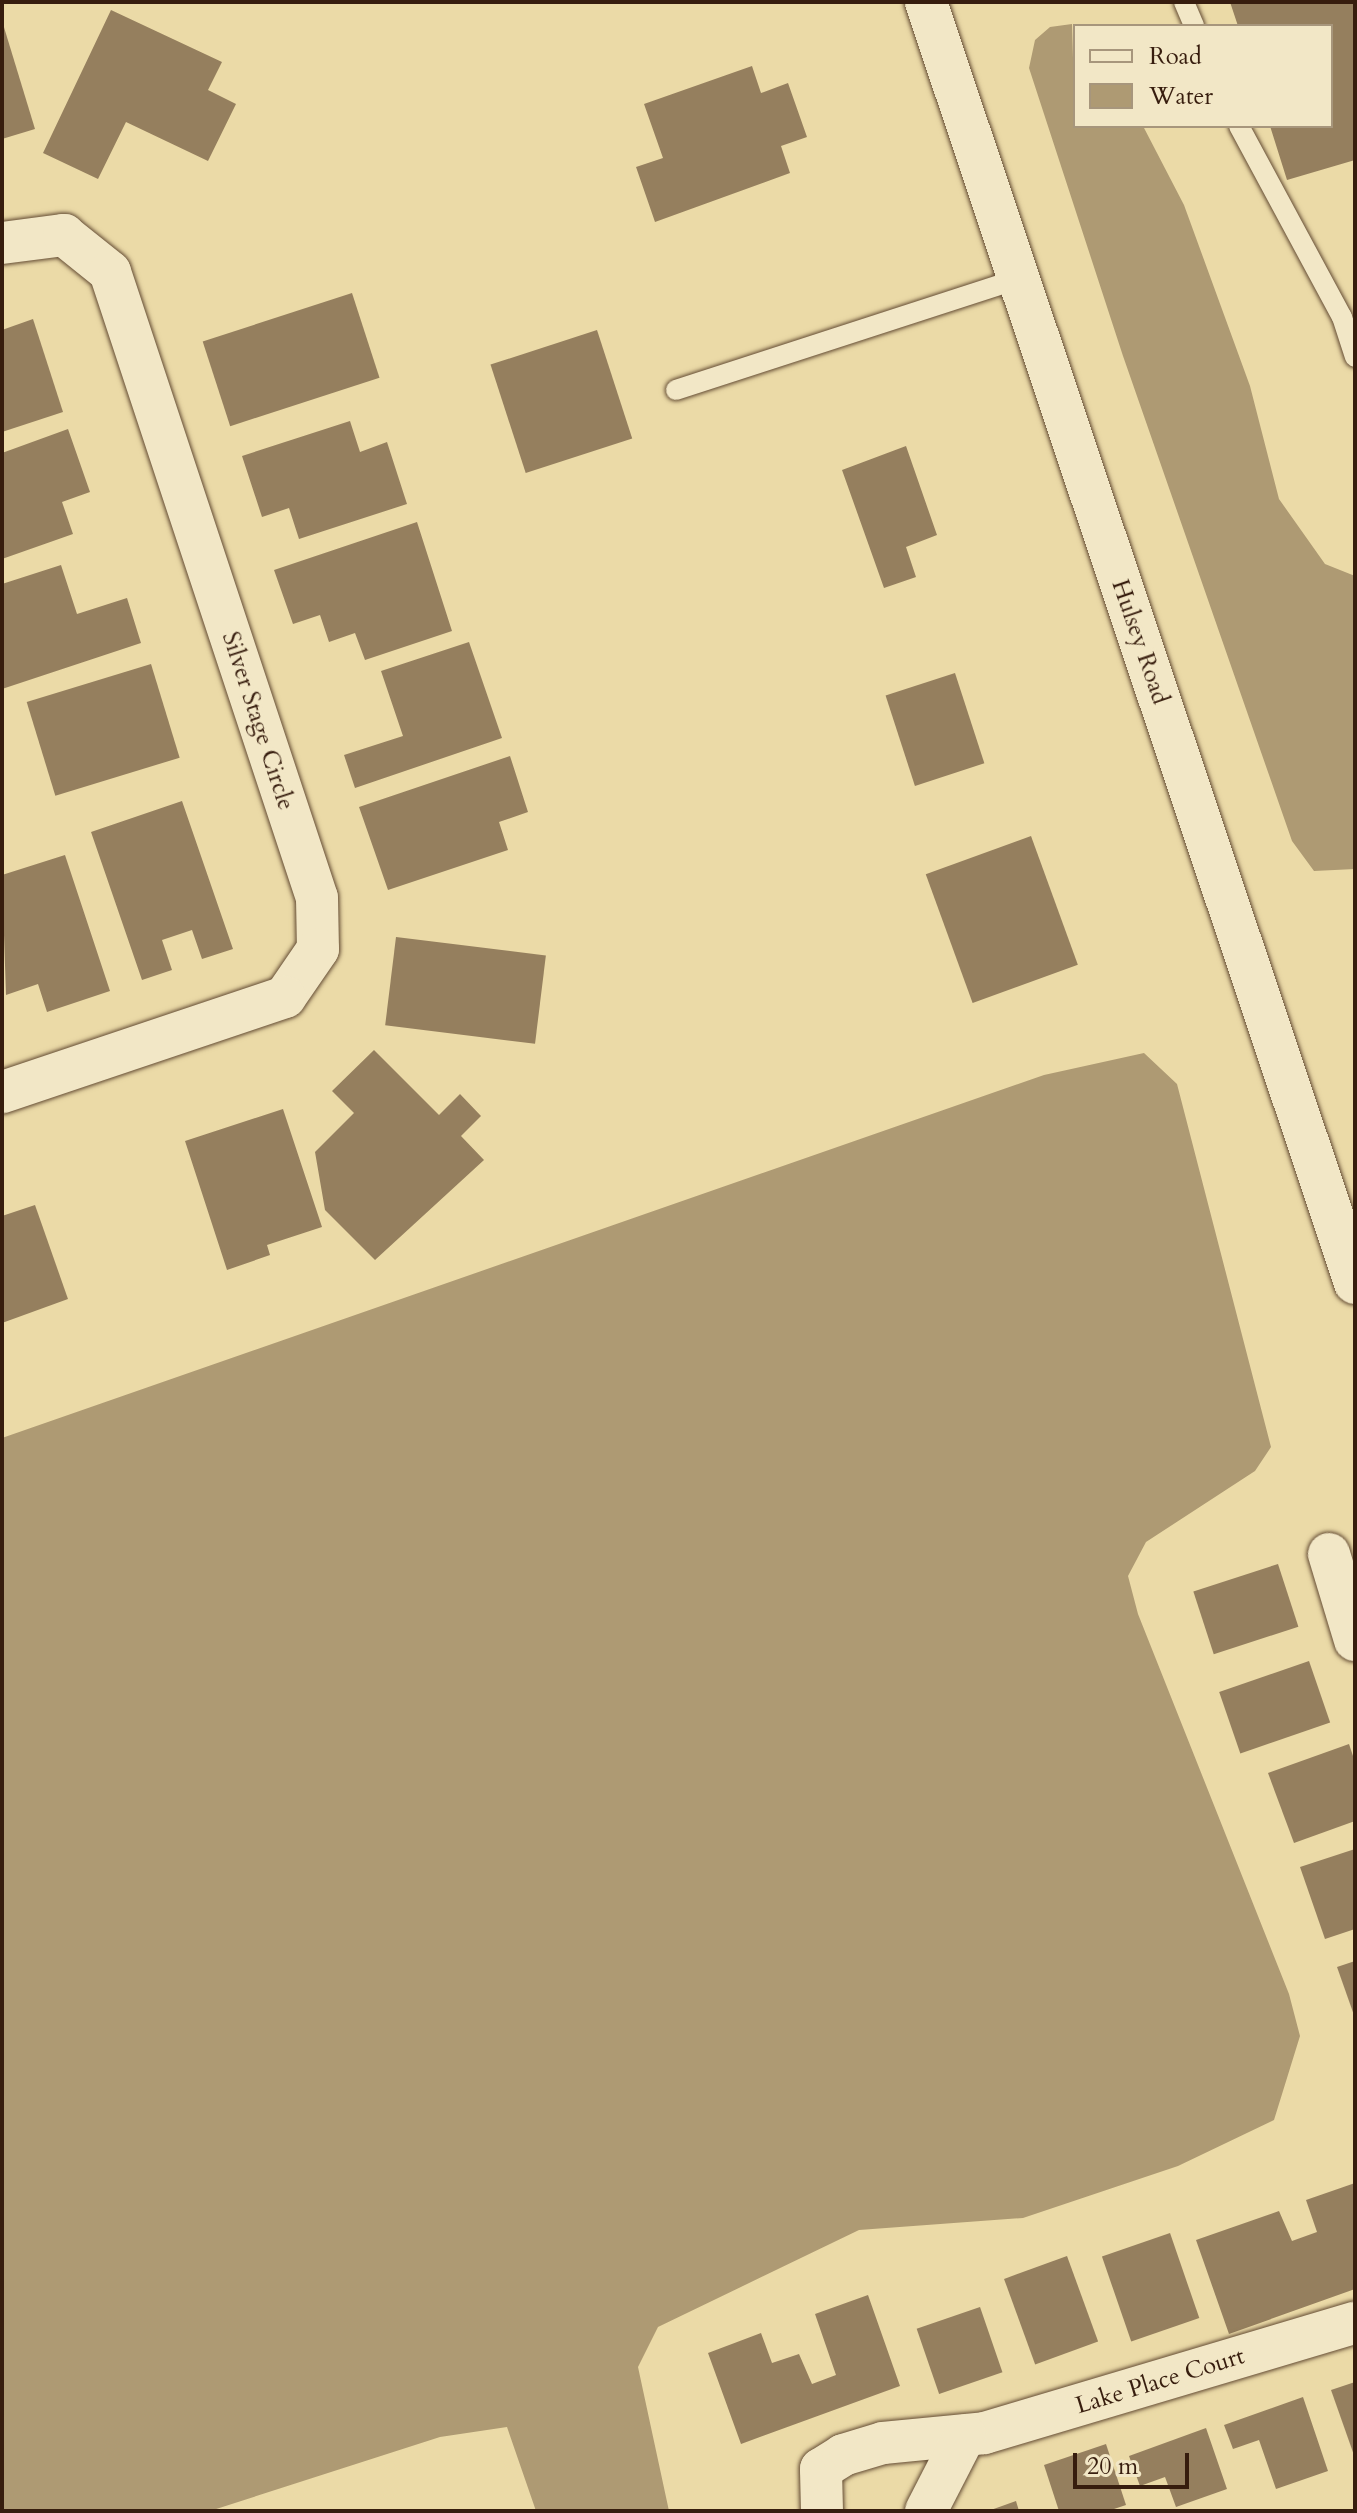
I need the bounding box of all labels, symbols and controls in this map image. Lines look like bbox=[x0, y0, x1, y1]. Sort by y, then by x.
legend bbox=[1073, 24, 1333, 128]
text: Road bbox=[1149, 40, 1202, 73]
text: Water bbox=[1149, 80, 1213, 113]
street label: Hulsey Road bbox=[1105, 576, 1175, 708]
street label: Silver Stage Circle bbox=[216, 628, 300, 814]
street label: Lake Place Court bbox=[1072, 2342, 1248, 2420]
scale bar bbox=[1077, 2437, 1193, 2487]
text: 20 m bbox=[1087, 2450, 1138, 2483]

